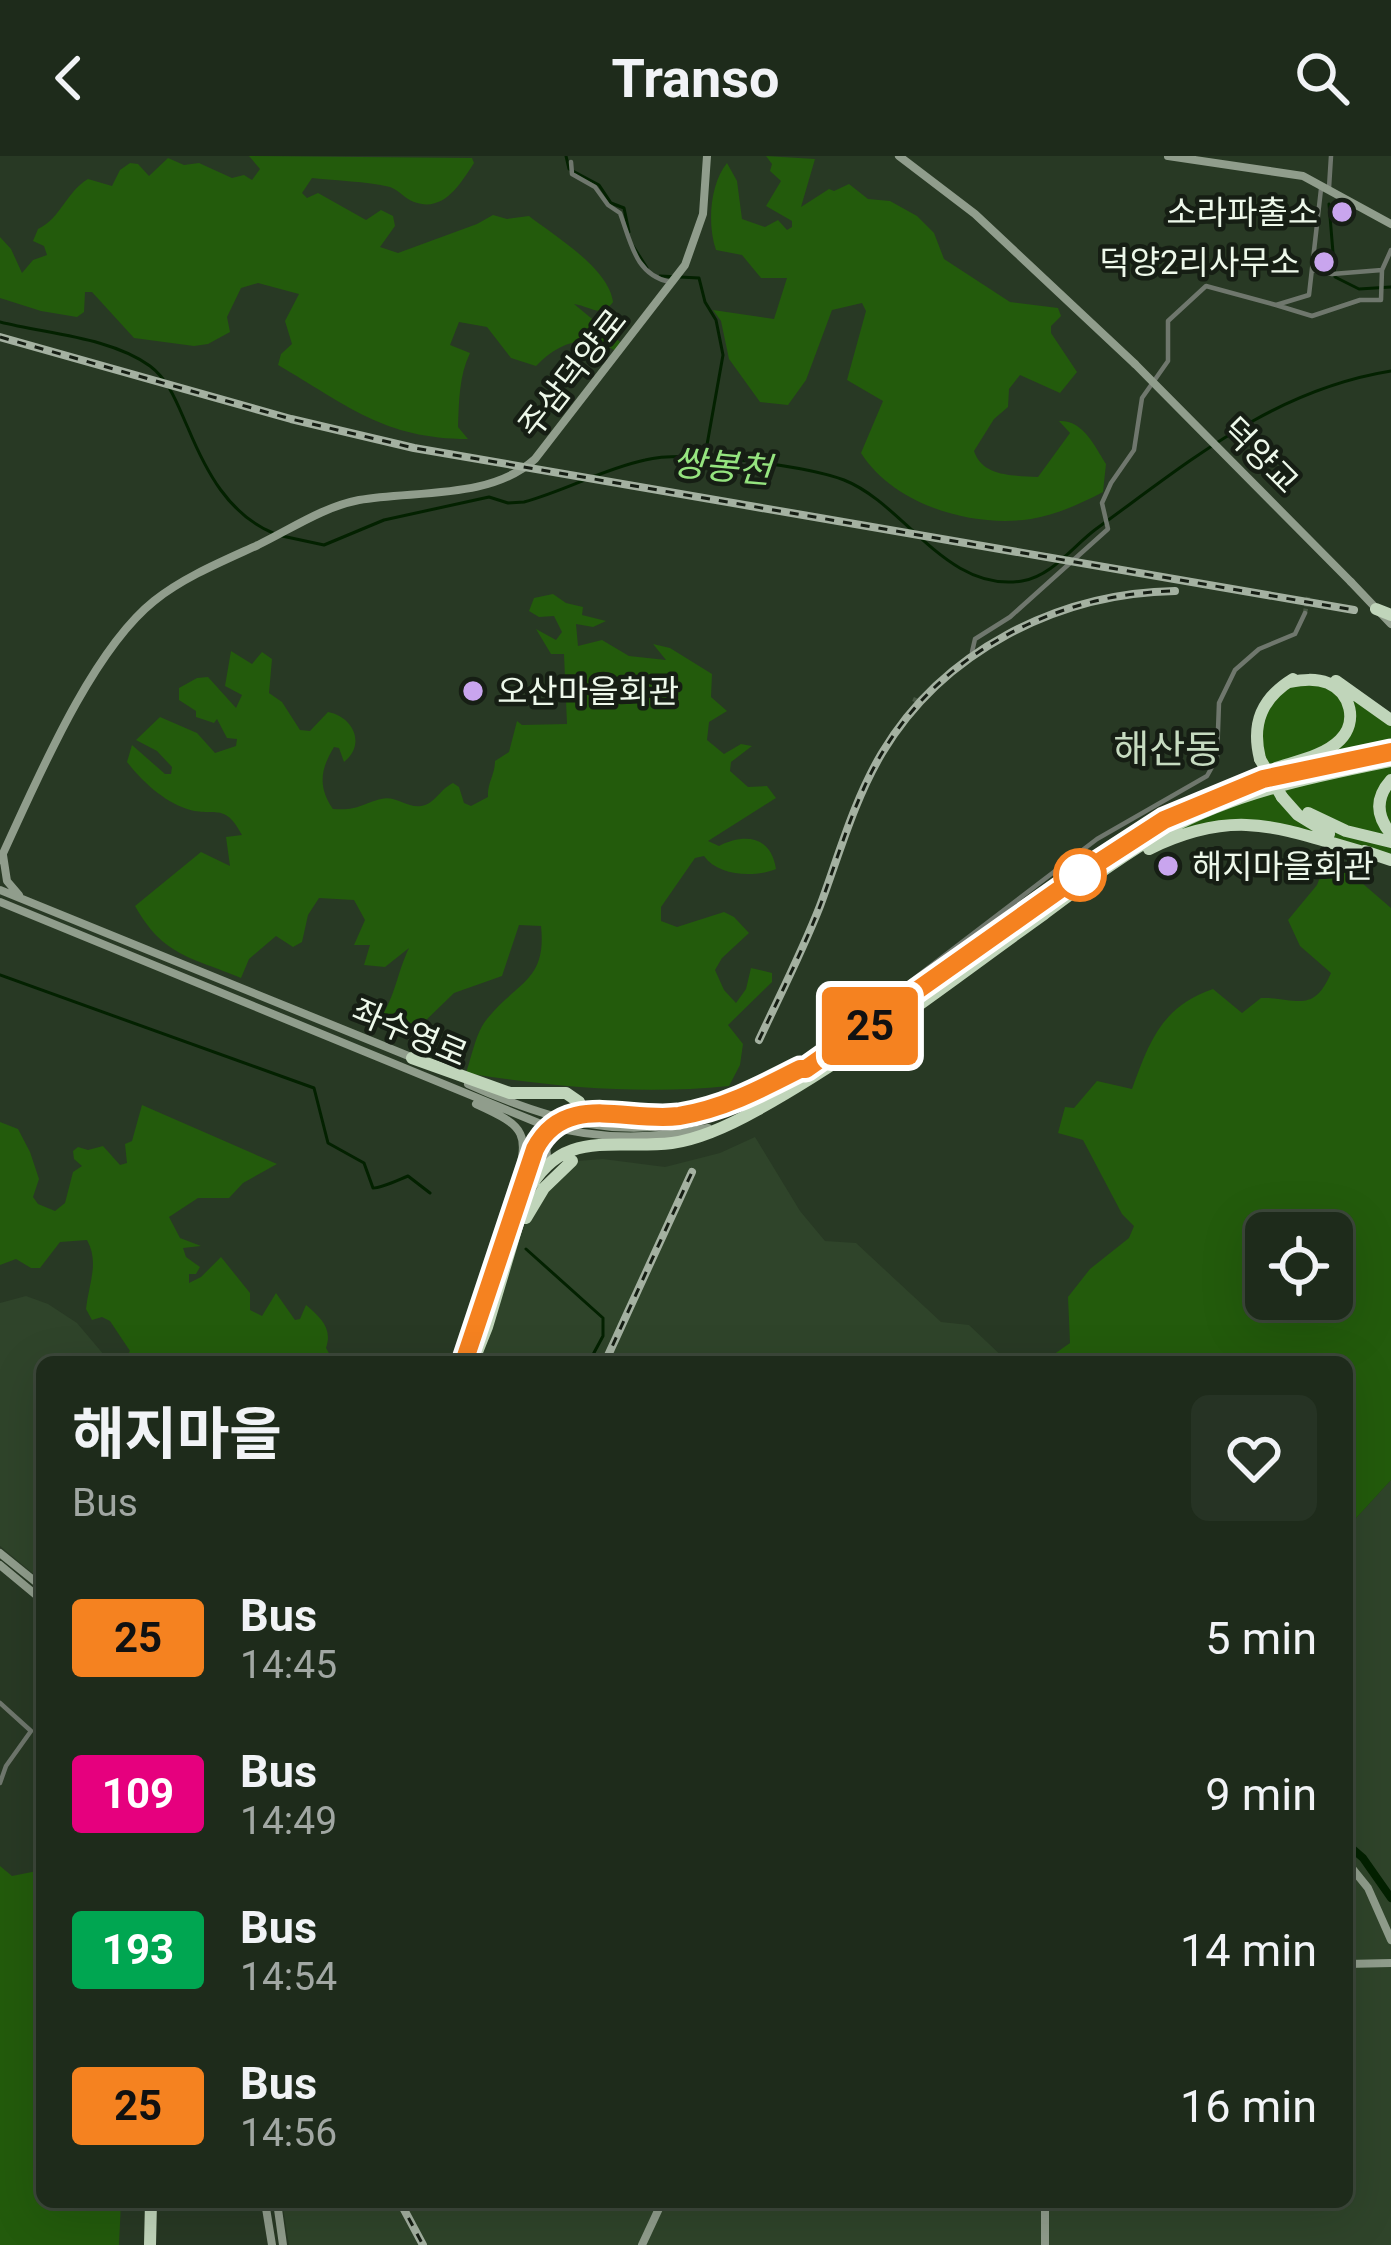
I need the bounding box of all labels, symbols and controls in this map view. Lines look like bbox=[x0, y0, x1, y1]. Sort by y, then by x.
icon: back bbox=[36, 45, 102, 111]
icon: search bbox=[1289, 45, 1355, 111]
text: Transo bbox=[612, 47, 779, 110]
place label: 소라파출소 bbox=[1166, 193, 1318, 232]
marker: 소라파출소 bbox=[1329, 199, 1355, 225]
place label: 덕양2리사무소 bbox=[1099, 243, 1300, 282]
marker: 덕양2리사무소 bbox=[1311, 249, 1337, 275]
street label: 주삼덕양로 bbox=[510, 301, 634, 445]
street label: 덕양교 bbox=[1215, 409, 1307, 501]
water label: 쌍봉천 bbox=[671, 442, 777, 493]
place label: 오산마을회관 bbox=[497, 672, 679, 711]
marker: 오산마을회관 bbox=[460, 678, 486, 704]
district label: 해산동 bbox=[1113, 727, 1221, 773]
place label: 해지마을회관 bbox=[1192, 847, 1374, 886]
unlabelled marker bbox=[1055, 850, 1105, 900]
marker: 해지마을회관 bbox=[1155, 853, 1181, 879]
line badge: 25 bbox=[816, 987, 924, 1065]
street label: 좌수영로 bbox=[346, 991, 473, 1074]
text: 25 bbox=[846, 1001, 894, 1050]
map controls bbox=[1245, 1212, 1353, 1320]
button: locate bbox=[1245, 1212, 1353, 1320]
button: heart bbox=[1191, 1395, 1317, 1521]
text: 해지마을 bbox=[72, 1401, 282, 1468]
text: Bus bbox=[72, 1480, 138, 1526]
text: Bus bbox=[240, 1589, 317, 1642]
text: 5 min bbox=[1205, 1612, 1317, 1665]
text: 25 bbox=[114, 1613, 162, 1662]
text: 14:45 bbox=[240, 1642, 337, 1688]
text: Bus bbox=[240, 1745, 317, 1798]
text: 9 min bbox=[1205, 1768, 1317, 1821]
text: 109 bbox=[102, 1769, 174, 1818]
text: 14:49 bbox=[240, 1798, 337, 1844]
text: Bus bbox=[240, 1901, 317, 1954]
text: 14 min bbox=[1180, 1924, 1317, 1977]
text: 193 bbox=[102, 1925, 174, 1974]
text: 14:54 bbox=[240, 1954, 337, 2000]
text: Bus bbox=[240, 2057, 317, 2110]
text: 16 min bbox=[1180, 2080, 1317, 2133]
text: 25 bbox=[114, 2081, 162, 2130]
text: 14:56 bbox=[240, 2110, 337, 2156]

